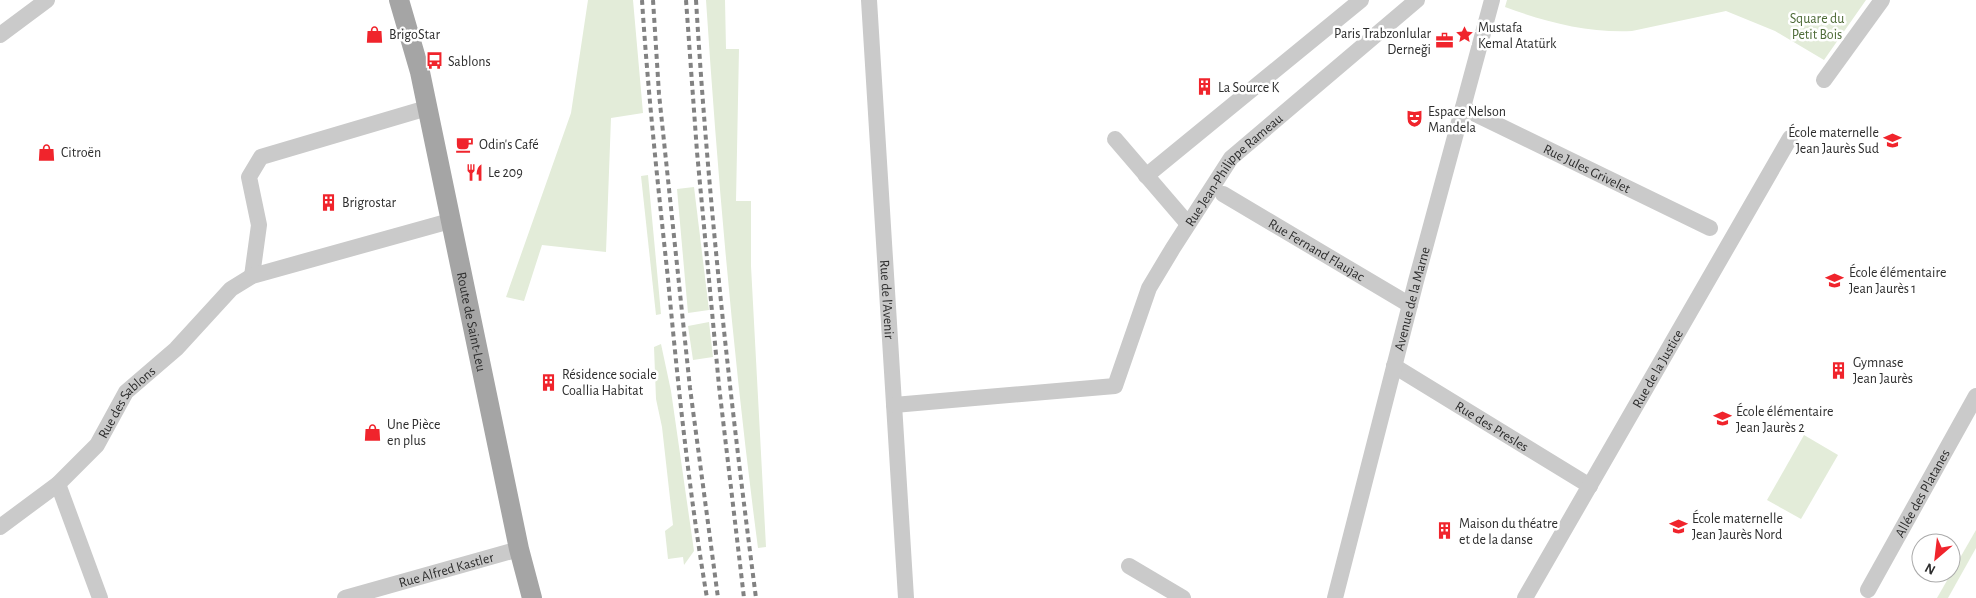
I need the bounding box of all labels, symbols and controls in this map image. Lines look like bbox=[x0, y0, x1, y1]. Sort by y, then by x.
park label: Square du Petit Bois bbox=[1790, 12, 1844, 42]
place label: Mustafa Kemal Atatürk bbox=[1478, 21, 1557, 51]
shop icon: BrigoStar bbox=[365, 24, 385, 44]
place icon: Mustafa Kemal Atatürk bbox=[1454, 25, 1474, 45]
place label: Paris Trabzonlular Derneği bbox=[1334, 27, 1431, 57]
place label: BrigoStar bbox=[389, 28, 440, 42]
office icon: Paris Trabzonlular Derneği bbox=[1435, 31, 1455, 51]
bus stop icon: Sablons bbox=[424, 51, 444, 71]
place label: Sablons bbox=[448, 55, 491, 69]
building icon: La Source K bbox=[1194, 77, 1214, 97]
place label: La Source K bbox=[1218, 81, 1279, 95]
place label: Espace Nelson Mandela bbox=[1428, 105, 1506, 135]
theatre icon: Espace Nelson Mandela bbox=[1404, 109, 1424, 129]
street label: Rue Jean-Philippe Rameau bbox=[1183, 111, 1286, 229]
place label: École maternelle Jean Jaurès Sud bbox=[1788, 123, 1879, 156]
school or university icon: École maternelle Jean Jaurès Sud bbox=[1883, 130, 1903, 150]
cafe icon: Odin's Café bbox=[455, 134, 475, 154]
place label: Odin's Café bbox=[479, 138, 539, 152]
shop icon: Citroën bbox=[37, 142, 57, 162]
street label: Rue Jules Grivelet bbox=[1541, 142, 1633, 196]
place label: Citroën bbox=[61, 146, 101, 160]
restaurant icon: Le 209 bbox=[464, 162, 484, 182]
place label: Le 209 bbox=[488, 166, 523, 180]
building icon: Brigrostar bbox=[318, 192, 338, 212]
place label: Brigrostar bbox=[342, 196, 396, 210]
street label: Rue Fernand Flaujac bbox=[1266, 217, 1367, 285]
street label: Avenue de la Marne bbox=[1392, 245, 1433, 352]
street label: Rue de l'Avenir bbox=[877, 259, 896, 340]
place label: École élémentaire Jean Jaurès 1 bbox=[1849, 263, 1946, 296]
school or university icon: École élémentaire Jean Jaurès 1 bbox=[1825, 270, 1845, 290]
street label: Route de Saint-Leu bbox=[454, 271, 488, 373]
street label: Rue de la Justice bbox=[1630, 327, 1686, 410]
place label: Gymnase Jean Jaurès bbox=[1853, 356, 1913, 386]
building icon: Gymnase Jean Jaurès bbox=[1829, 360, 1849, 380]
street label: Rue des Sablons bbox=[96, 364, 158, 441]
place label: Résidence sociale Coallia Habitat bbox=[562, 368, 657, 398]
building icon: Résidence sociale Coallia Habitat bbox=[538, 372, 558, 392]
street label: Rue des Presles bbox=[1452, 399, 1531, 455]
place label: École élémentaire Jean Jaurès 2 bbox=[1736, 402, 1833, 435]
school or university icon: École élémentaire Jean Jaurès 2 bbox=[1712, 409, 1732, 429]
place label: Une Pièce en plus bbox=[387, 418, 440, 448]
shop icon: Une Pièce en plus bbox=[363, 422, 383, 442]
street label: Allée des Platanes bbox=[1893, 447, 1953, 540]
place label: École maternelle Jean Jaurès Nord bbox=[1692, 509, 1783, 542]
school or university icon: École maternelle Jean Jaurès Nord bbox=[1668, 516, 1688, 536]
place label: Maison du théatre et de la danse bbox=[1459, 517, 1558, 547]
building icon: Maison du théatre et de la danse bbox=[1435, 521, 1455, 541]
north arrow bbox=[1911, 533, 1961, 583]
street label: Rue Alfred Kastler bbox=[397, 550, 496, 591]
text: N bbox=[1923, 560, 1938, 577]

